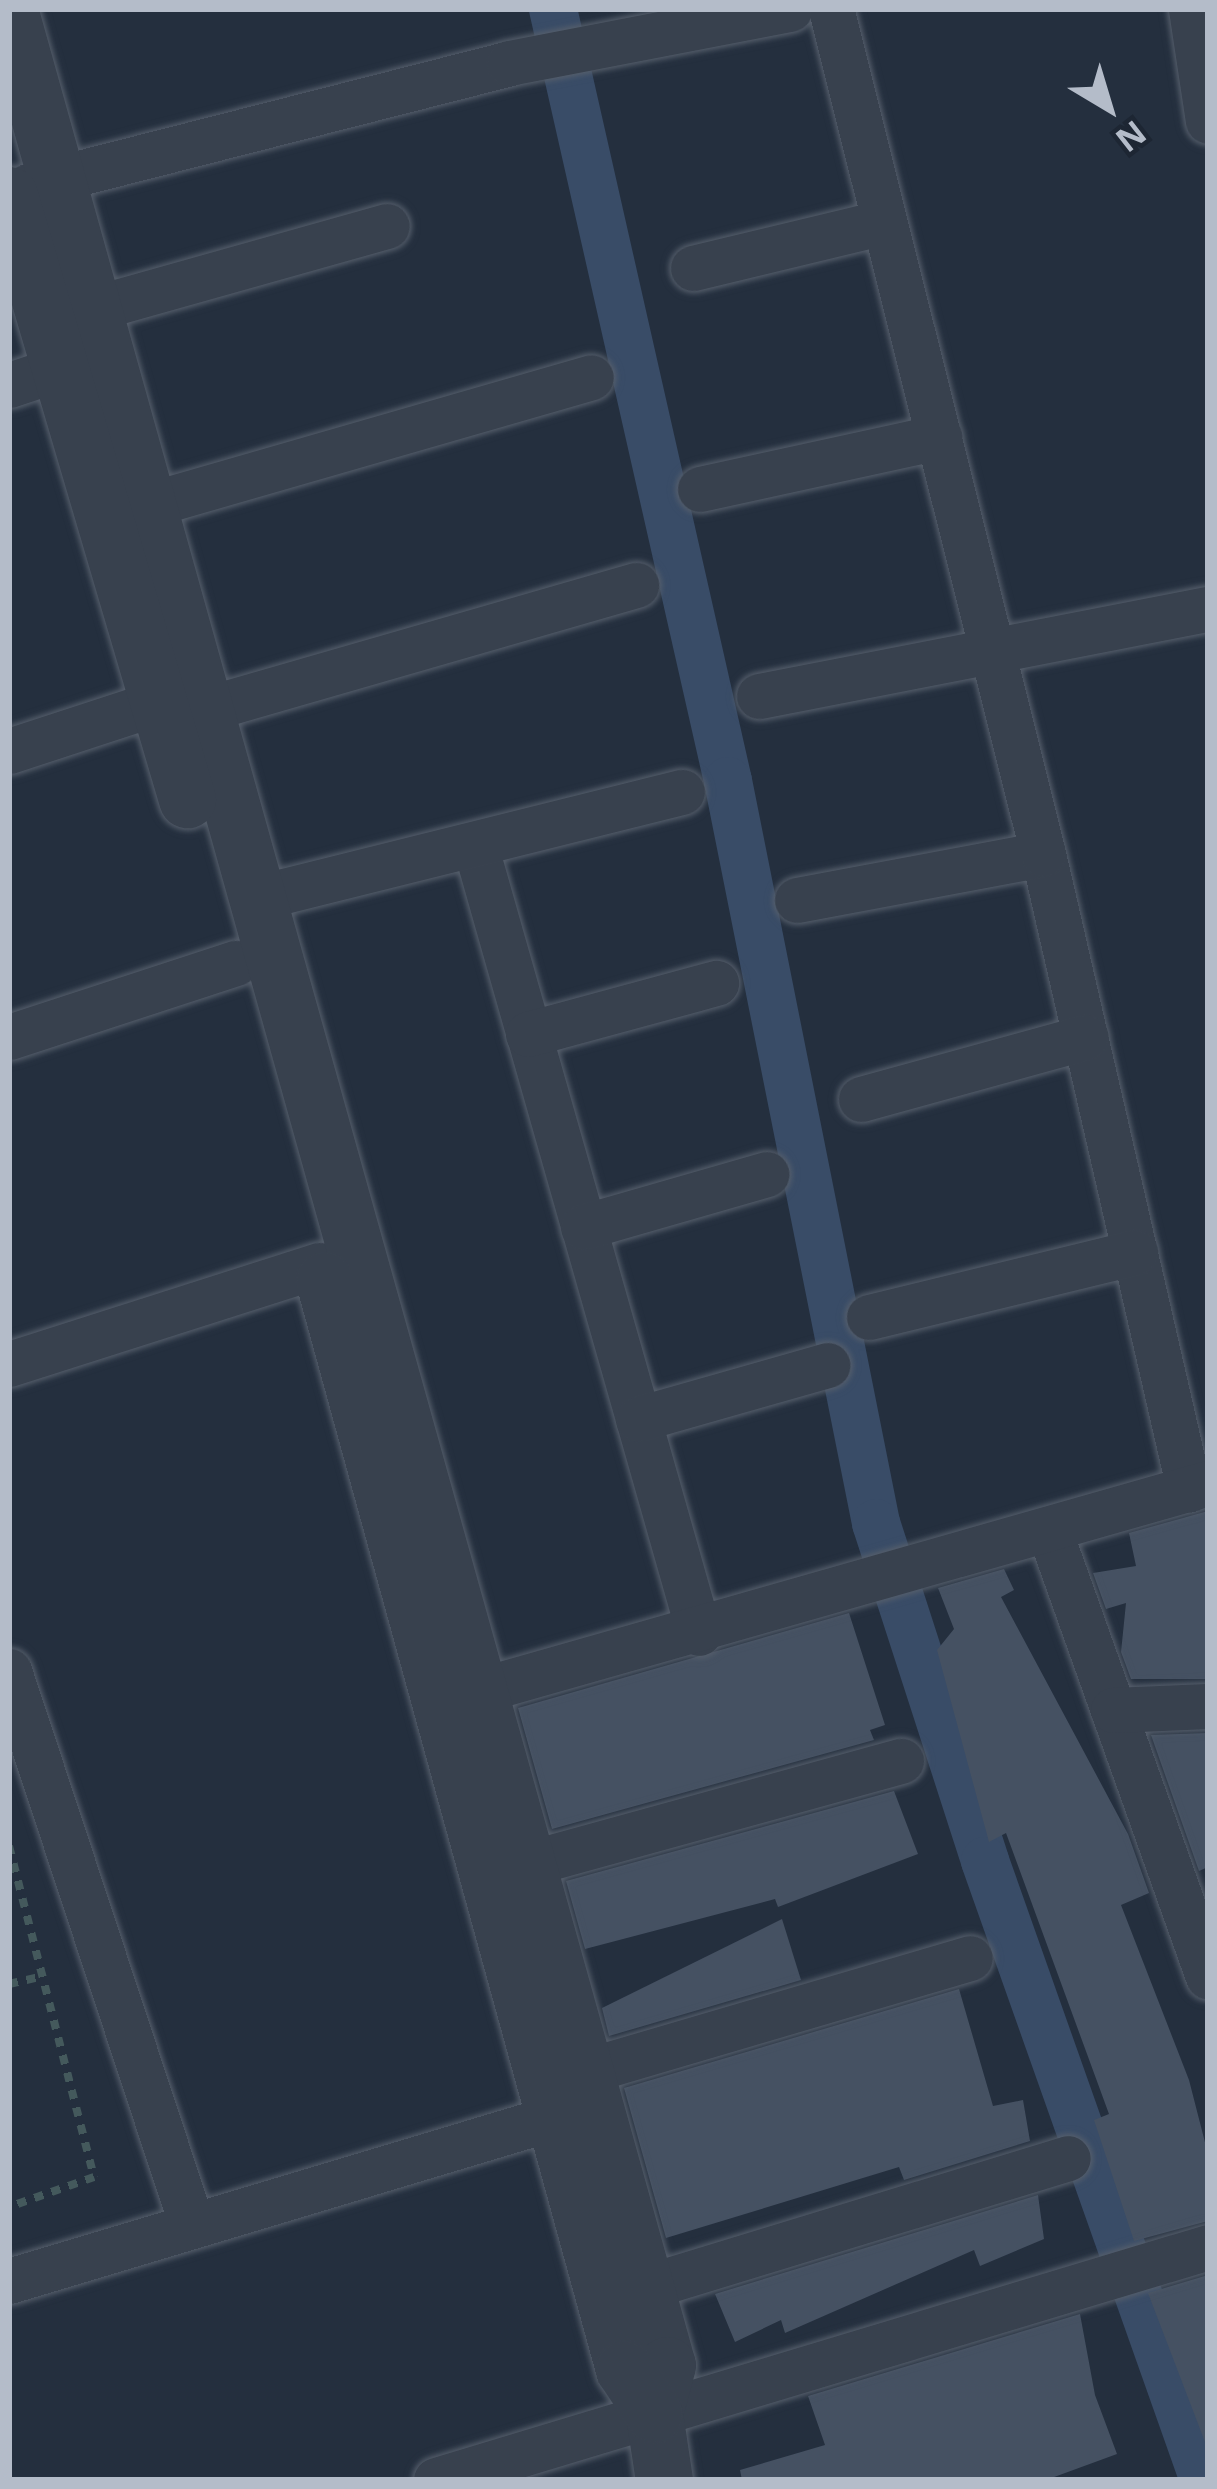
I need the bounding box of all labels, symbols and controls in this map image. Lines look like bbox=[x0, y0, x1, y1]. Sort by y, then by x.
north arrow bbox=[1049, 48, 1169, 168]
text: N bbox=[1107, 111, 1156, 163]

